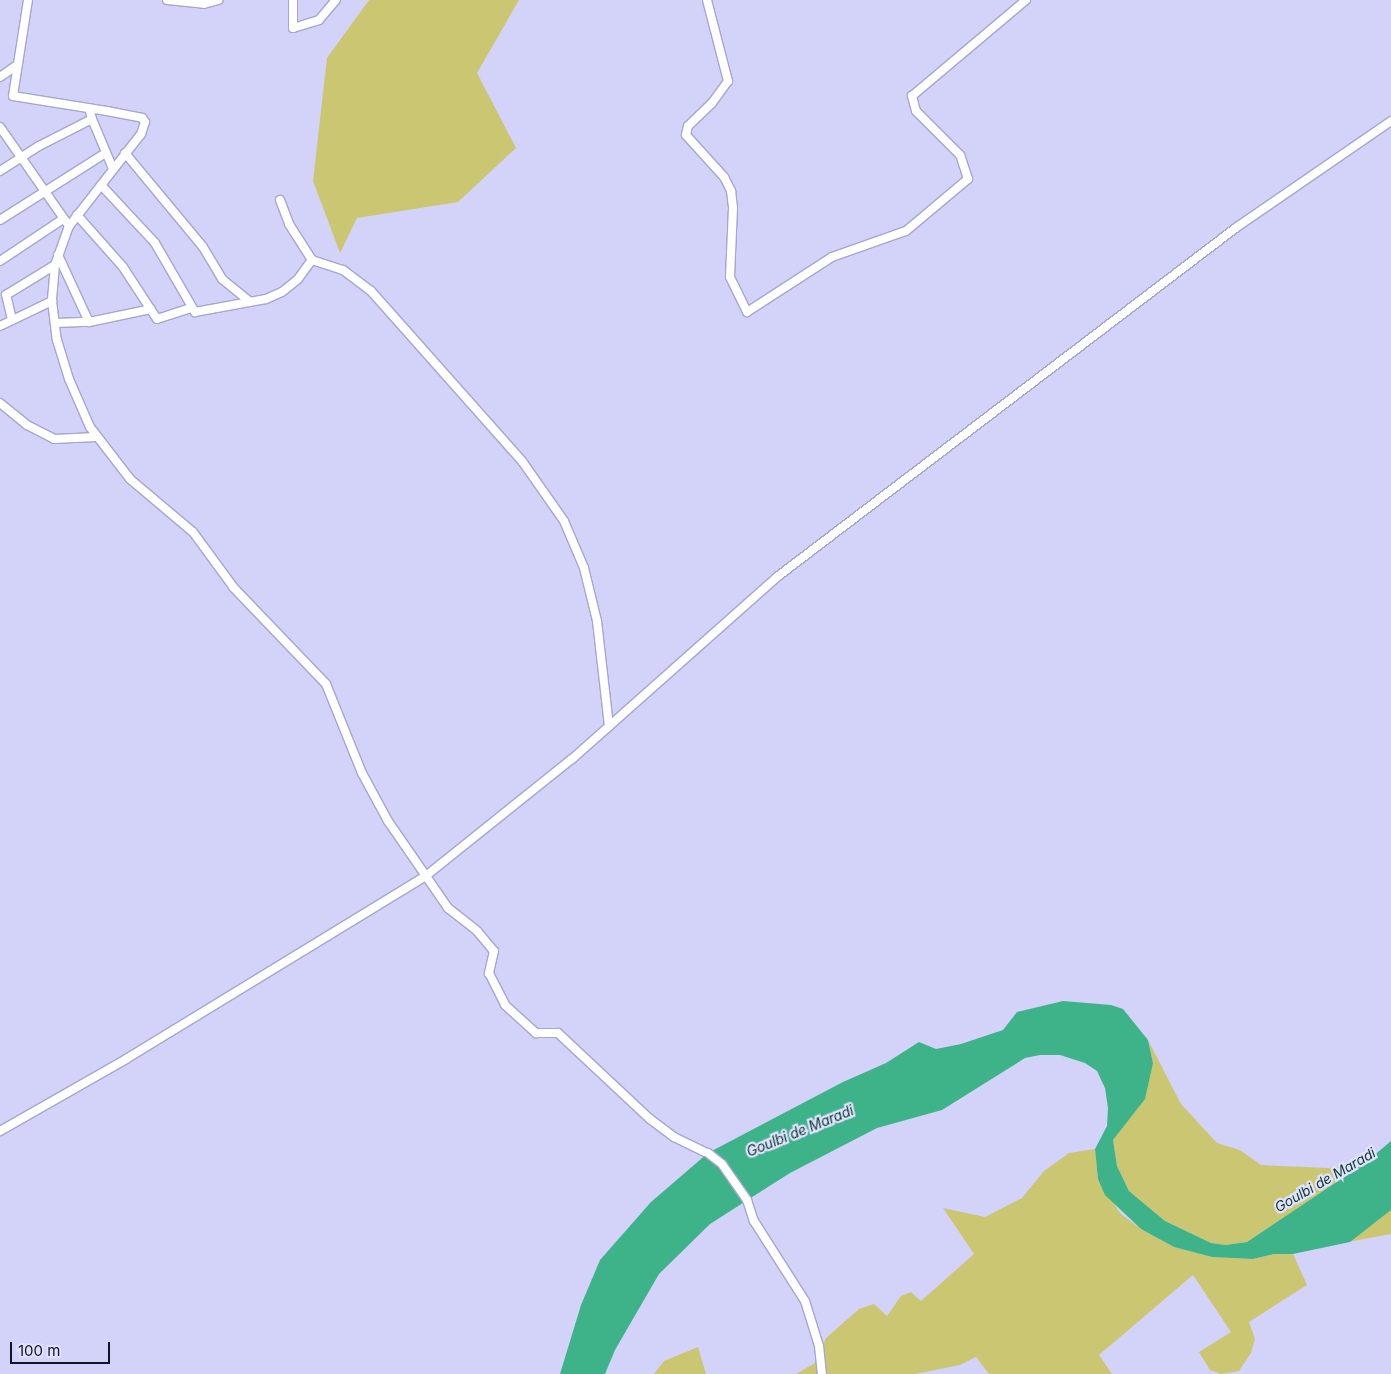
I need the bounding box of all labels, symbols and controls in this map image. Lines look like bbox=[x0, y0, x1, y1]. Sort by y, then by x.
water label: Goulbi de Maradi bbox=[744, 1102, 856, 1160]
water label: Goulbi de Maradi bbox=[1271, 1144, 1379, 1216]
scale bar bbox=[12, 1332, 112, 1364]
text: 100 m bbox=[18, 1341, 60, 1360]

